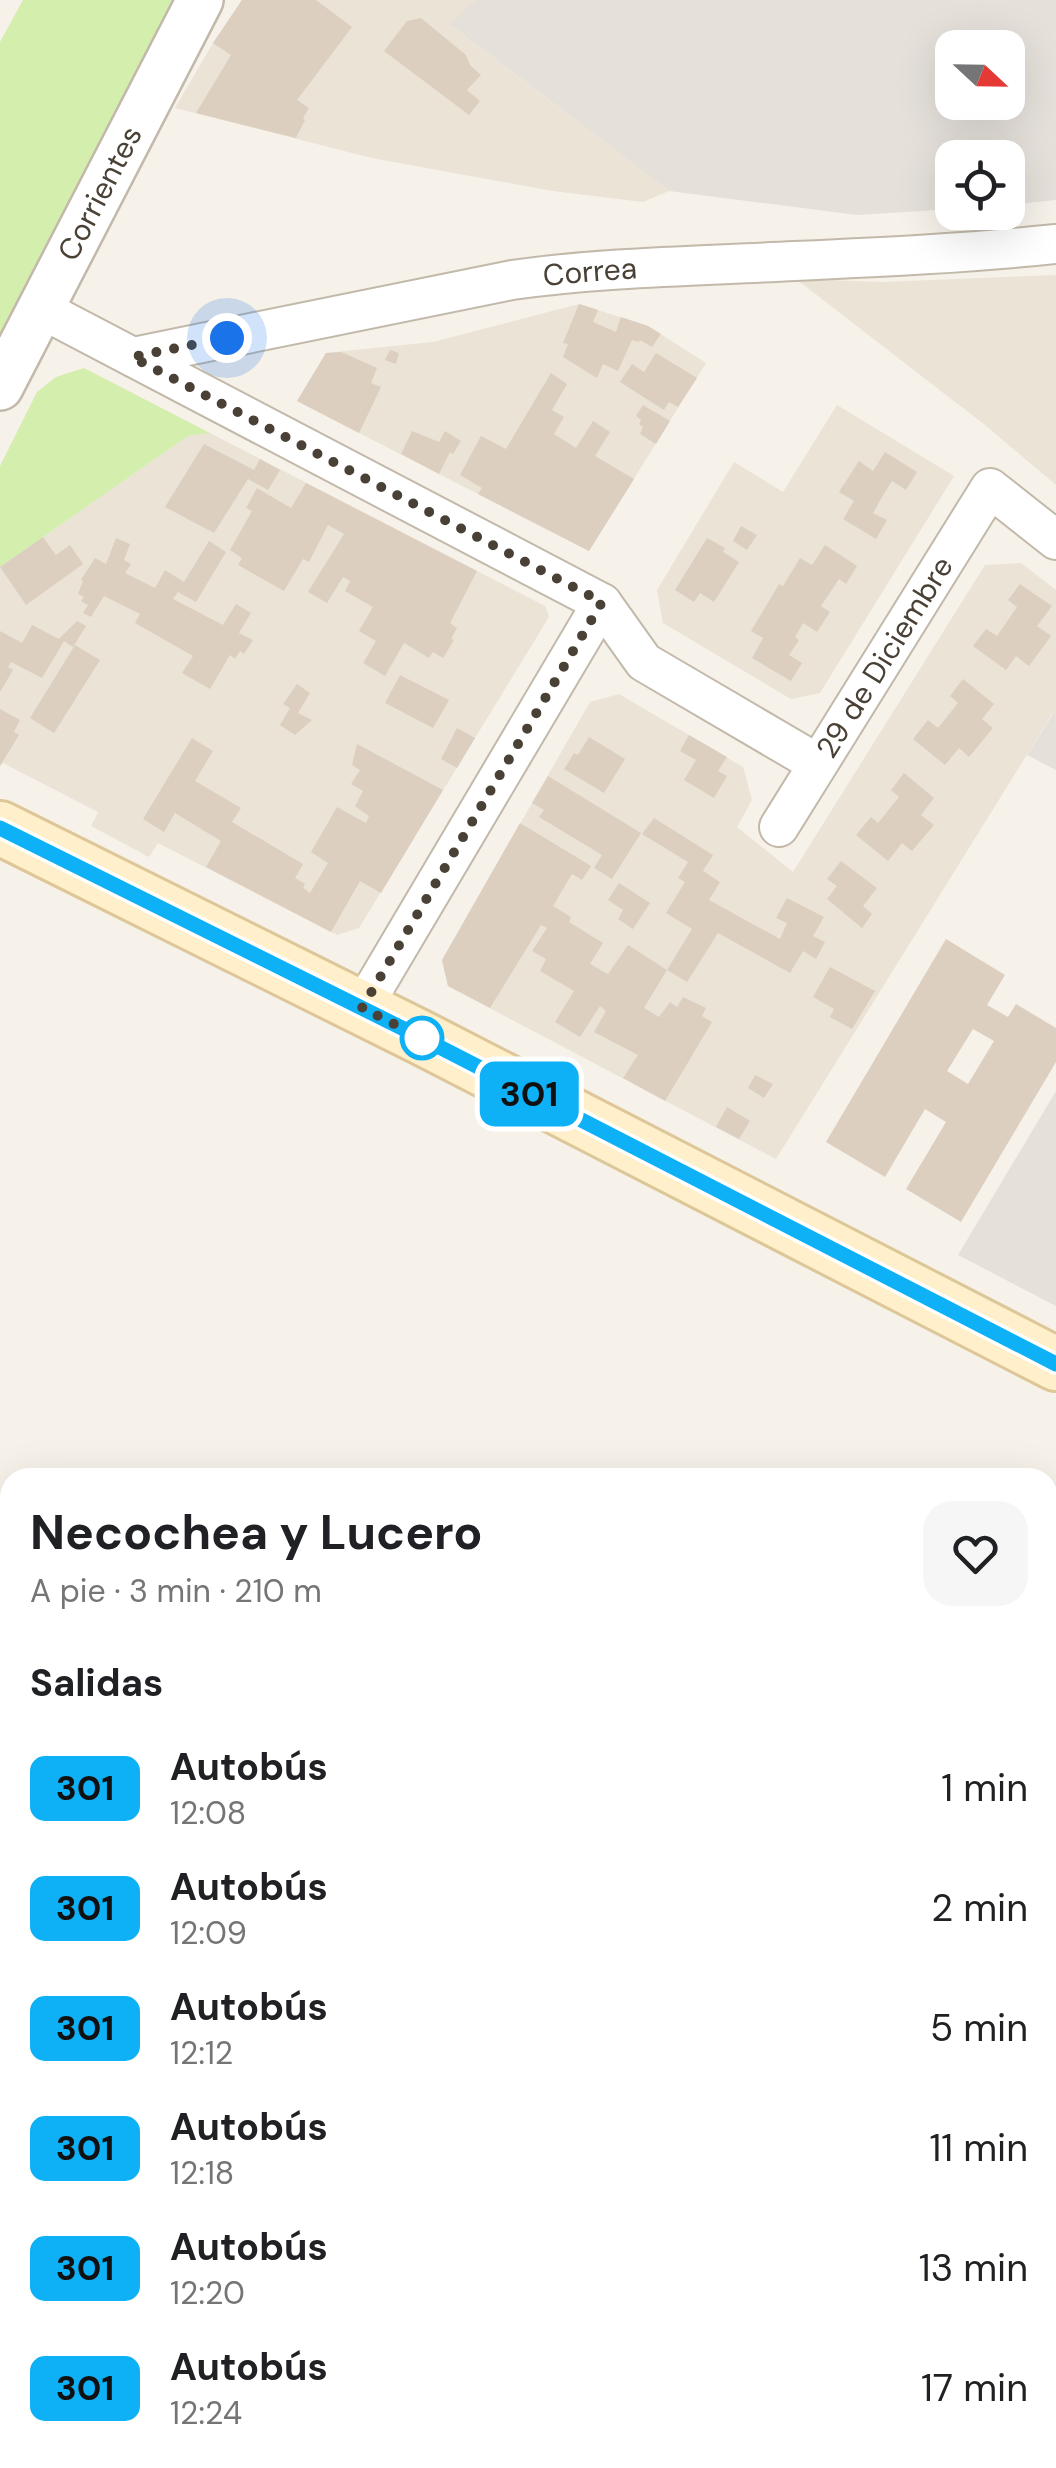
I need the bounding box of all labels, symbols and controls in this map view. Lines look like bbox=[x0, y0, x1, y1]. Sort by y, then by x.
north arrow bbox=[935, 30, 1025, 120]
map controls bbox=[935, 30, 1025, 230]
street label: Corrientes bbox=[49, 119, 151, 267]
button: locate bbox=[935, 140, 1025, 230]
street label: Correa bbox=[541, 248, 638, 295]
your location bbox=[202, 313, 252, 363]
street label: 29 de Diciembre bbox=[807, 549, 962, 765]
unlabelled marker bbox=[401, 1017, 443, 1059]
line badge: 301 bbox=[472, 1062, 586, 1126]
text: 301 bbox=[500, 1071, 558, 1117]
text: Necochea y Lucero bbox=[30, 1501, 483, 1564]
button: heart bbox=[923, 1501, 1028, 1606]
text: A pie · 3 min · 210 m bbox=[30, 1570, 322, 1612]
text: Salidas bbox=[30, 1658, 163, 1708]
text: Autobús bbox=[170, 1742, 328, 1792]
text: 1 min bbox=[941, 1763, 1028, 1813]
text: 301 bbox=[56, 1765, 114, 1811]
text: 12:08 bbox=[170, 1792, 246, 1834]
text: Autobús bbox=[170, 1862, 328, 1912]
text: 2 min bbox=[931, 1883, 1028, 1933]
text: 301 bbox=[56, 1885, 114, 1931]
text: 12:09 bbox=[170, 1912, 247, 1954]
text: Autobús bbox=[170, 1982, 328, 2032]
text: 5 min bbox=[930, 2003, 1028, 2053]
text: 301 bbox=[56, 2005, 114, 2051]
text: 12:12 bbox=[170, 2032, 233, 2074]
text: Autobús bbox=[170, 2102, 328, 2152]
text: 11 min bbox=[929, 2123, 1028, 2173]
text: 301 bbox=[56, 2125, 114, 2171]
text: 12:18 bbox=[170, 2152, 234, 2194]
text: Autobús bbox=[170, 2222, 328, 2272]
text: 13 min bbox=[919, 2243, 1028, 2293]
text: 301 bbox=[56, 2245, 114, 2291]
text: 12:20 bbox=[170, 2272, 245, 2314]
text: Autobús bbox=[170, 2342, 328, 2392]
text: 17 min bbox=[921, 2363, 1028, 2413]
text: 301 bbox=[56, 2365, 114, 2411]
text: 12:24 bbox=[170, 2392, 242, 2434]

